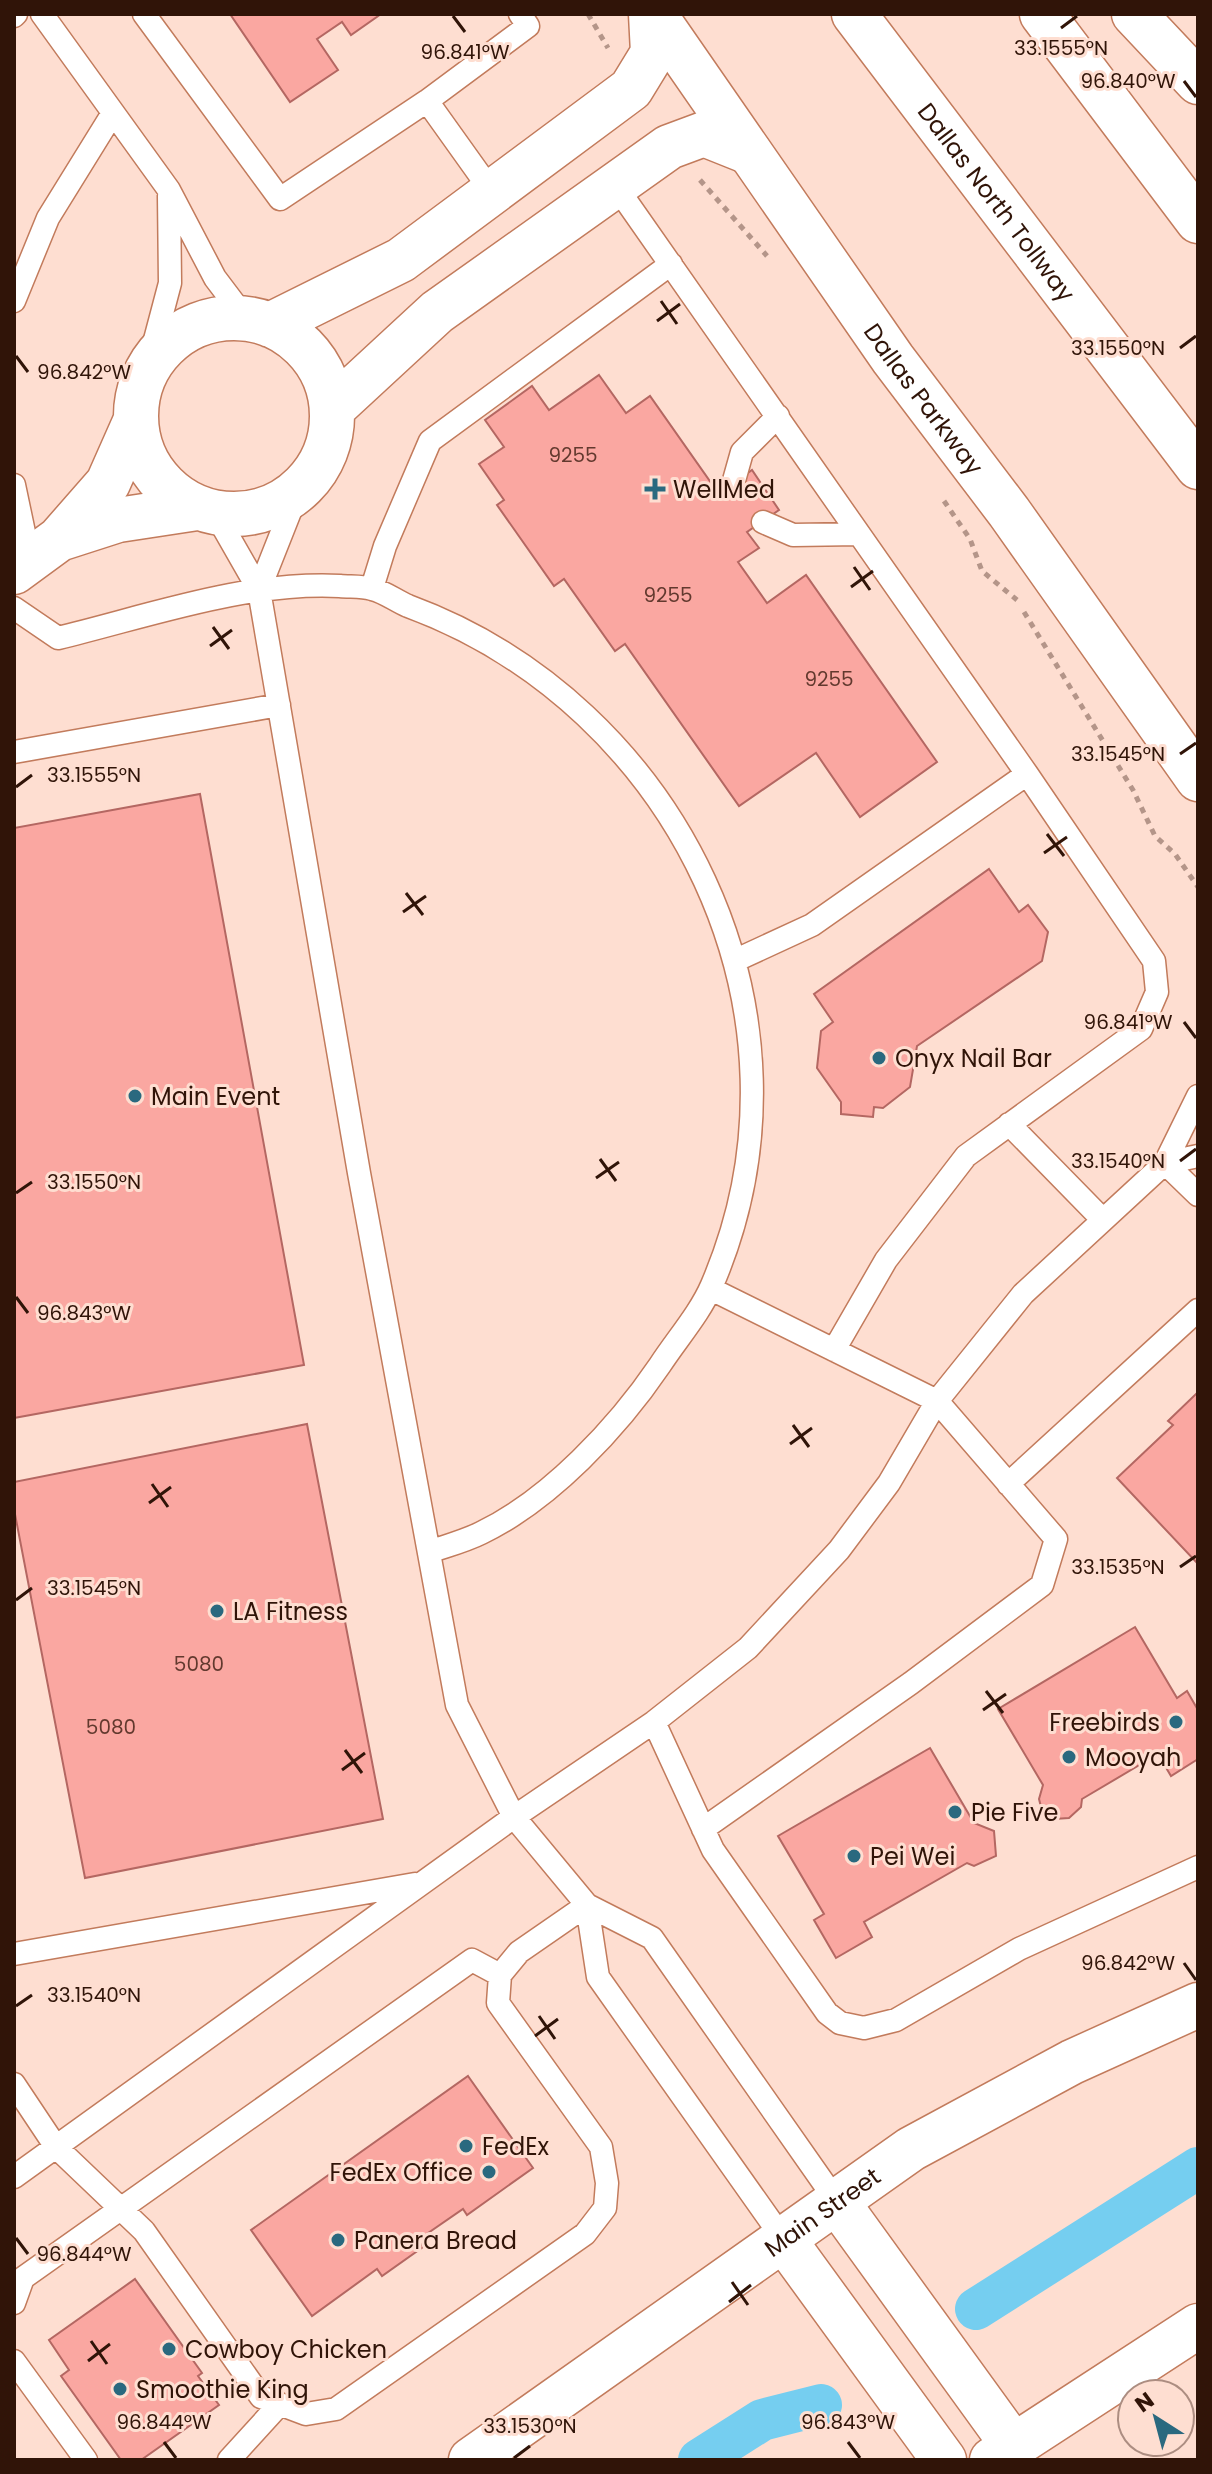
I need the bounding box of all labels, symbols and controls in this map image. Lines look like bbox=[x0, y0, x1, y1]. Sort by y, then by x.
text: 33.1555°N bbox=[1014, 34, 1108, 62]
text: 96.841°W bbox=[421, 38, 510, 66]
text: 96.840°W bbox=[1081, 67, 1176, 95]
street label: Dallas North Tollway bbox=[911, 96, 1083, 309]
street label: Dallas Parkway bbox=[857, 317, 992, 482]
text: 33.1550°N bbox=[1071, 334, 1165, 362]
text: 96.842°W bbox=[37, 358, 131, 386]
house number: 9255 bbox=[548, 441, 598, 469]
place label: WellMed bbox=[673, 473, 775, 506]
marker: WellMed bbox=[644, 478, 666, 500]
house number: 9255 bbox=[643, 581, 693, 609]
house number: 9255 bbox=[804, 665, 854, 693]
text: 33.1545°N bbox=[1071, 740, 1165, 768]
text: 33.1555°N bbox=[47, 761, 141, 789]
text: 96.841°W bbox=[1084, 1008, 1173, 1036]
place label: Onyx Nail Bar bbox=[895, 1042, 1052, 1075]
marker: Onyx Nail Bar bbox=[870, 1049, 888, 1067]
place label: Main Event bbox=[151, 1080, 280, 1113]
marker: Main Event bbox=[126, 1087, 144, 1105]
text: 33.1540°N bbox=[1071, 1147, 1165, 1175]
text: 33.1550°N bbox=[47, 1168, 141, 1196]
text: 96.843°W bbox=[37, 1299, 132, 1327]
text: 33.1535°N bbox=[1071, 1553, 1165, 1581]
text: 33.1545°N bbox=[47, 1574, 141, 1602]
place label: LA Fitness bbox=[233, 1595, 348, 1628]
marker: LA Fitness bbox=[208, 1602, 226, 1620]
house number: 5080 bbox=[174, 1650, 224, 1678]
place label: Freebirds bbox=[1049, 1706, 1160, 1739]
house number: 5080 bbox=[86, 1713, 136, 1741]
marker: Freebirds bbox=[1167, 1713, 1185, 1731]
place label: Mooyah bbox=[1085, 1741, 1181, 1774]
marker: Mooyah bbox=[1060, 1748, 1078, 1766]
place label: Pie Five bbox=[971, 1796, 1058, 1829]
marker: Pie Five bbox=[946, 1803, 964, 1821]
place label: Pei Wei bbox=[870, 1840, 955, 1873]
marker: Pei Wei bbox=[845, 1847, 863, 1865]
text: 96.842°W bbox=[1081, 1949, 1175, 1977]
text: 33.1540°N bbox=[47, 1981, 141, 2009]
place label: FedEx bbox=[482, 2130, 550, 2163]
marker: FedEx bbox=[457, 2137, 475, 2155]
place label: FedEx Office bbox=[330, 2156, 473, 2189]
street label: Main Street bbox=[758, 2159, 887, 2264]
marker: FedEx Office bbox=[480, 2163, 498, 2181]
place label: Panera Bread bbox=[354, 2224, 517, 2257]
marker: Panera Bread bbox=[329, 2231, 347, 2249]
text: 96.844°W bbox=[37, 2240, 132, 2268]
place label: Cowboy Chicken bbox=[185, 2333, 387, 2366]
marker: Cowboy Chicken bbox=[160, 2340, 178, 2358]
place label: Smoothie King bbox=[136, 2373, 309, 2406]
north arrow bbox=[1116, 2378, 1196, 2458]
marker: Smoothie King bbox=[111, 2380, 129, 2398]
text: N bbox=[1129, 2385, 1160, 2420]
text: 96.844°W bbox=[117, 2408, 212, 2436]
text: 96.843°W bbox=[801, 2408, 896, 2436]
text: 33.1530°N bbox=[483, 2412, 577, 2440]

